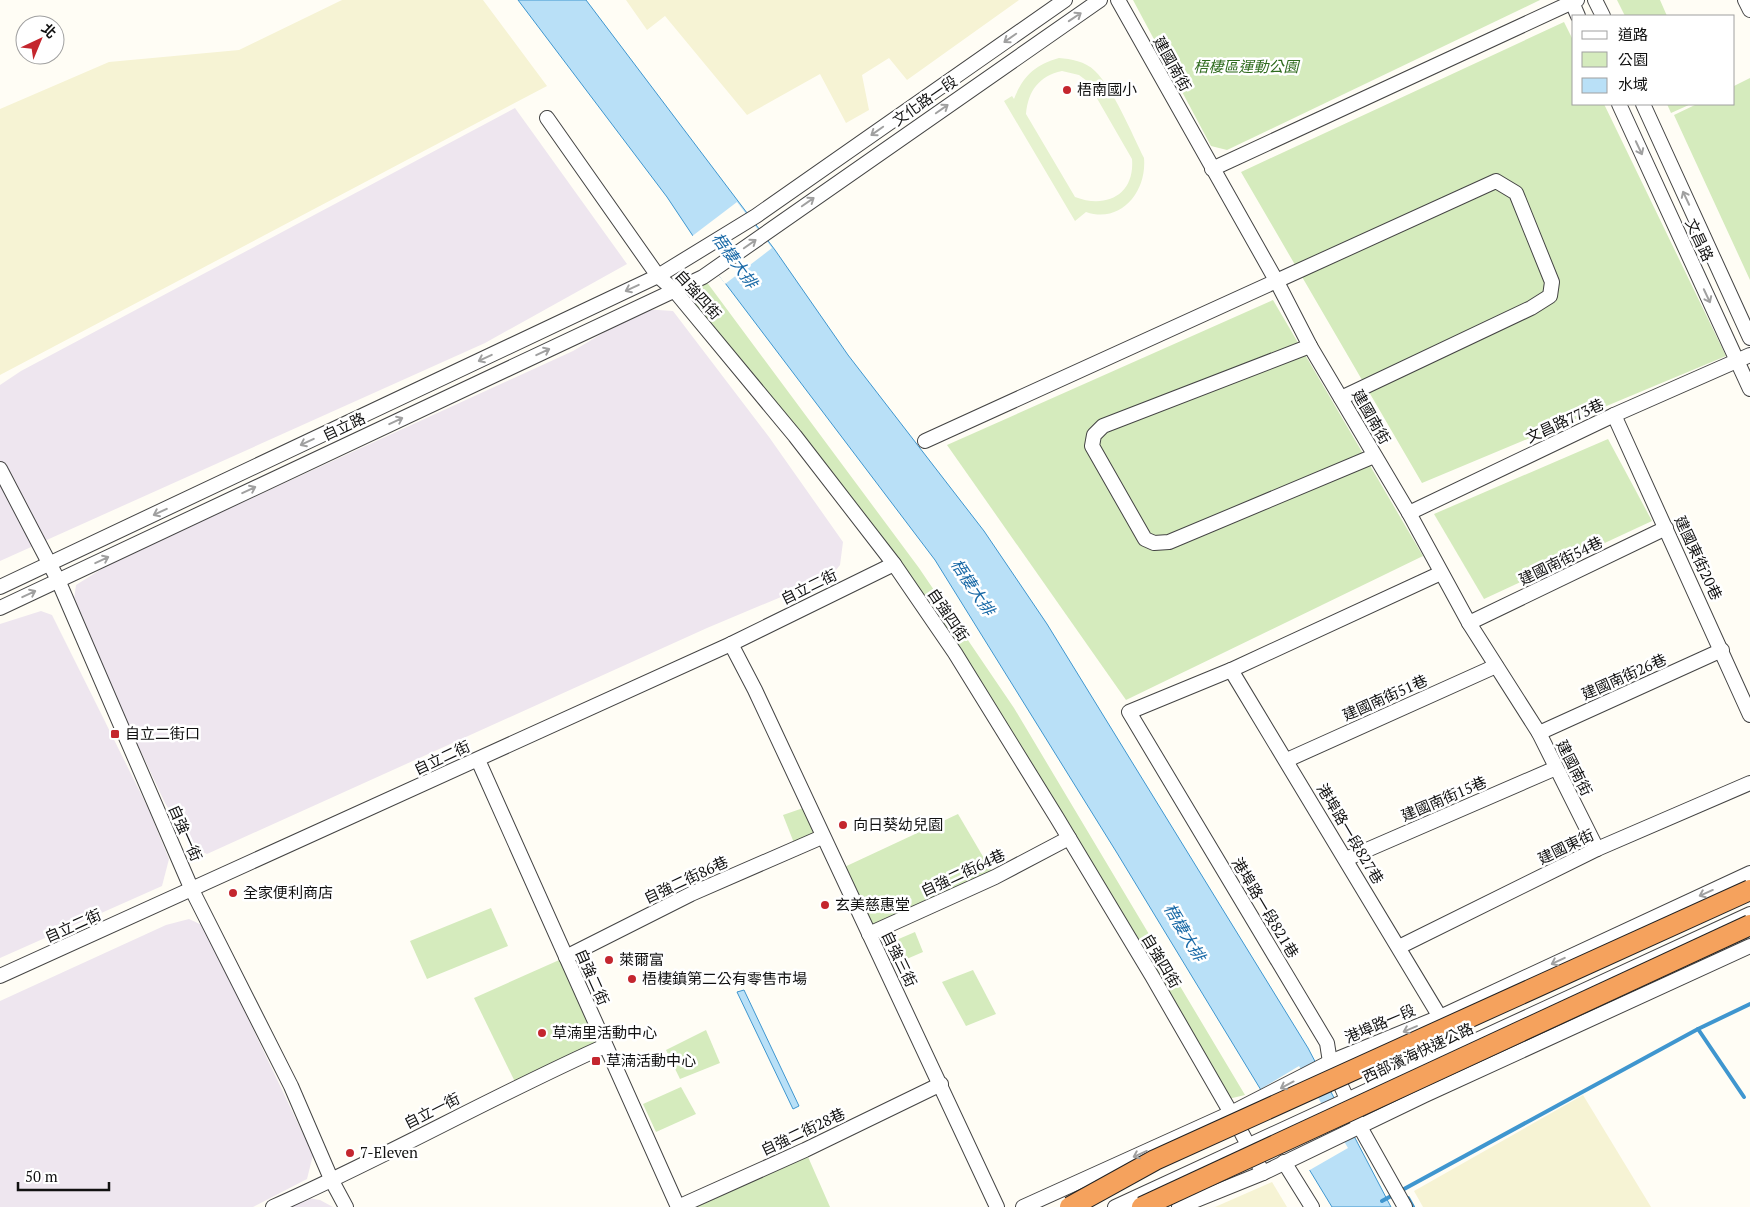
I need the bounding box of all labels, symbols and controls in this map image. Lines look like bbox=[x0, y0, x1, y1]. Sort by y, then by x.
one-way arrow bbox=[1068, 12, 1082, 22]
north arrow bbox=[15, 15, 65, 65]
legend bbox=[1572, 15, 1735, 105]
text: 北 bbox=[38, 19, 61, 42]
text: 道路 bbox=[1618, 24, 1648, 44]
street label: 建國南街 bbox=[1150, 32, 1196, 95]
one-way arrow bbox=[1003, 33, 1017, 43]
text: 公園 bbox=[1618, 49, 1648, 69]
park label: 梧棲區運動公園 bbox=[1193, 56, 1300, 76]
street label: 文化路一段 bbox=[888, 70, 961, 130]
text: 水域 bbox=[1618, 74, 1648, 94]
place label: 梧南國小 bbox=[1077, 79, 1137, 99]
marker: 梧南國小 bbox=[1061, 84, 1073, 96]
one-way arrow bbox=[934, 104, 948, 114]
one-way arrow bbox=[870, 126, 884, 136]
one-way arrow bbox=[1635, 140, 1644, 155]
one-way arrow bbox=[1681, 191, 1690, 206]
one-way arrow bbox=[801, 197, 815, 207]
street label: 文昌路 bbox=[1681, 215, 1718, 264]
water label: 梧棲大排 bbox=[707, 228, 764, 294]
one-way arrow bbox=[743, 239, 757, 249]
street label: 自強四街 bbox=[671, 265, 726, 323]
one-way arrow bbox=[625, 284, 640, 294]
one-way arrow bbox=[1703, 288, 1713, 303]
one-way arrow bbox=[535, 346, 550, 356]
one-way arrow bbox=[478, 353, 493, 363]
street label: 建國南街 bbox=[1348, 386, 1396, 447]
street label: 文昌路773巷 bbox=[1522, 393, 1607, 447]
street label: 自立路 bbox=[319, 408, 368, 445]
one-way arrow bbox=[388, 416, 403, 425]
one-way arrow bbox=[300, 438, 315, 447]
one-way arrow bbox=[241, 485, 256, 495]
one-way arrow bbox=[153, 507, 168, 517]
street label: 建國東街20巷 bbox=[1671, 512, 1727, 603]
street label: 建國南街54巷 bbox=[1515, 531, 1606, 589]
one-way arrow bbox=[94, 554, 109, 564]
water label: 梧棲大排 bbox=[946, 554, 1001, 621]
street label: 自立二街 bbox=[777, 564, 840, 608]
street label: 自強四街 bbox=[924, 584, 974, 645]
one-way arrow bbox=[21, 589, 36, 598]
street label: 建國南街26巷 bbox=[1578, 648, 1669, 704]
street label: 建國南街51巷 bbox=[1339, 669, 1430, 725]
place label: 自立二街口 bbox=[125, 723, 200, 743]
marker: 自立二街口 bbox=[109, 728, 121, 740]
street label: 自立二街 bbox=[410, 735, 473, 779]
street label: 建國南街 bbox=[1552, 736, 1597, 799]
street label: 建國南街15巷 bbox=[1398, 771, 1489, 825]
street label: 港埠路一段827巷 bbox=[1313, 779, 1389, 887]
street label: 自強一街 bbox=[165, 801, 207, 864]
place label: 向日葵幼兒園 bbox=[853, 814, 943, 834]
marker: 向日葵幼兒園 bbox=[837, 819, 849, 831]
street label: 建國東街 bbox=[1534, 824, 1597, 868]
street label: 自強二街64巷 bbox=[917, 844, 1008, 900]
street label: 自強二街86巷 bbox=[640, 851, 731, 907]
street label: 港埠路一段821巷 bbox=[1228, 853, 1304, 961]
place label: 全家便利商店 bbox=[243, 882, 333, 902]
marker: 全家便利商店 bbox=[227, 887, 239, 899]
one-way arrow bbox=[1698, 889, 1713, 899]
place label: 玄美慈惠堂 bbox=[835, 894, 910, 914]
marker: 玄美慈惠堂 bbox=[819, 899, 831, 911]
water label: 梧棲大排 bbox=[1159, 899, 1212, 967]
street label: 自立二街 bbox=[41, 904, 104, 946]
street label: 自強三街 bbox=[878, 927, 922, 990]
street label: 自強四街 bbox=[1138, 930, 1186, 991]
street label: 自強二街 bbox=[572, 945, 614, 1008]
place label: 萊爾富 bbox=[619, 949, 664, 969]
marker: 萊爾富 bbox=[603, 954, 615, 966]
one-way arrow bbox=[1551, 957, 1566, 966]
place label: 梧棲鎮第二公有零售市場 bbox=[642, 968, 807, 988]
marker: 梧棲鎮第二公有零售市場 bbox=[626, 973, 638, 985]
street label: 港埠路一段 bbox=[1341, 999, 1418, 1047]
street label: 西部濱海快速公路 bbox=[1359, 1018, 1476, 1087]
place label: 草湳里活動中心 bbox=[552, 1022, 657, 1042]
one-way arrow bbox=[1403, 1025, 1418, 1034]
marker: 草湳里活動中心 bbox=[536, 1027, 548, 1039]
place label: 草湳活動中心 bbox=[606, 1050, 696, 1070]
marker: 草湳活動中心 bbox=[590, 1055, 602, 1067]
one-way arrow bbox=[1280, 1080, 1295, 1090]
street label: 自立一街 bbox=[400, 1088, 463, 1133]
street label: 自強二街28巷 bbox=[757, 1103, 848, 1159]
place label: 7-Eleven bbox=[360, 1142, 418, 1162]
marker: 7-Eleven bbox=[344, 1147, 356, 1159]
one-way arrow bbox=[1133, 1150, 1148, 1160]
scale bar bbox=[18, 1160, 109, 1192]
text: 50 m bbox=[25, 1166, 58, 1186]

